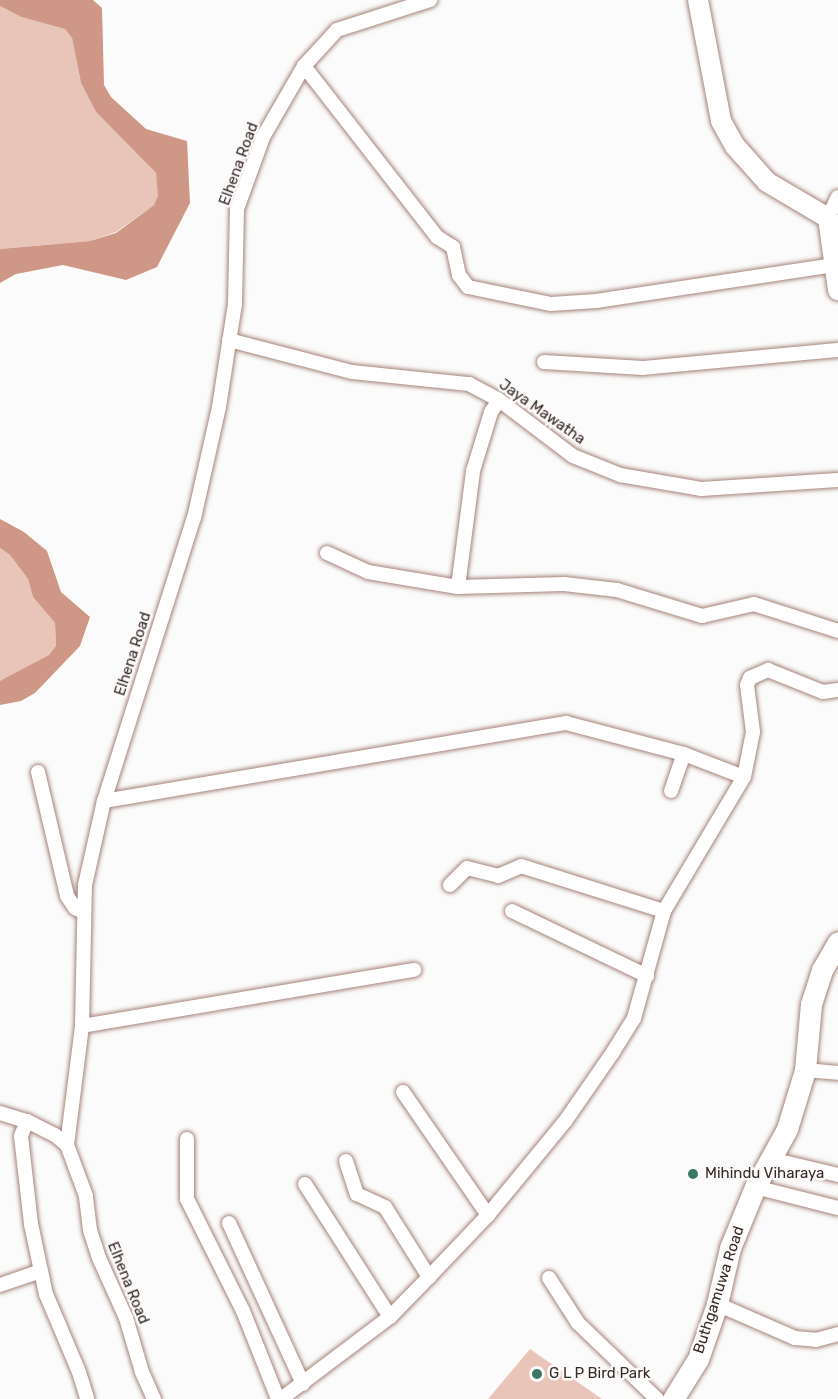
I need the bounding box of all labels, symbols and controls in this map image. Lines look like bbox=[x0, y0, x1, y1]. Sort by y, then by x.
street label: Elhena Road bbox=[216, 120, 262, 208]
street label: Jaya Mawatha bbox=[495, 376, 589, 448]
street label: Elhena Road bbox=[111, 610, 155, 698]
place label: Mihindu Viharaya bbox=[705, 1165, 825, 1183]
marker: Mihindu Viharaya bbox=[686, 1167, 700, 1181]
street label: Buthgamuwa Road bbox=[690, 1224, 748, 1356]
street label: Elhena Road bbox=[103, 1239, 153, 1327]
place label: G L P Bird Park bbox=[549, 1365, 651, 1383]
marker: G L P Bird Park bbox=[530, 1367, 544, 1381]

